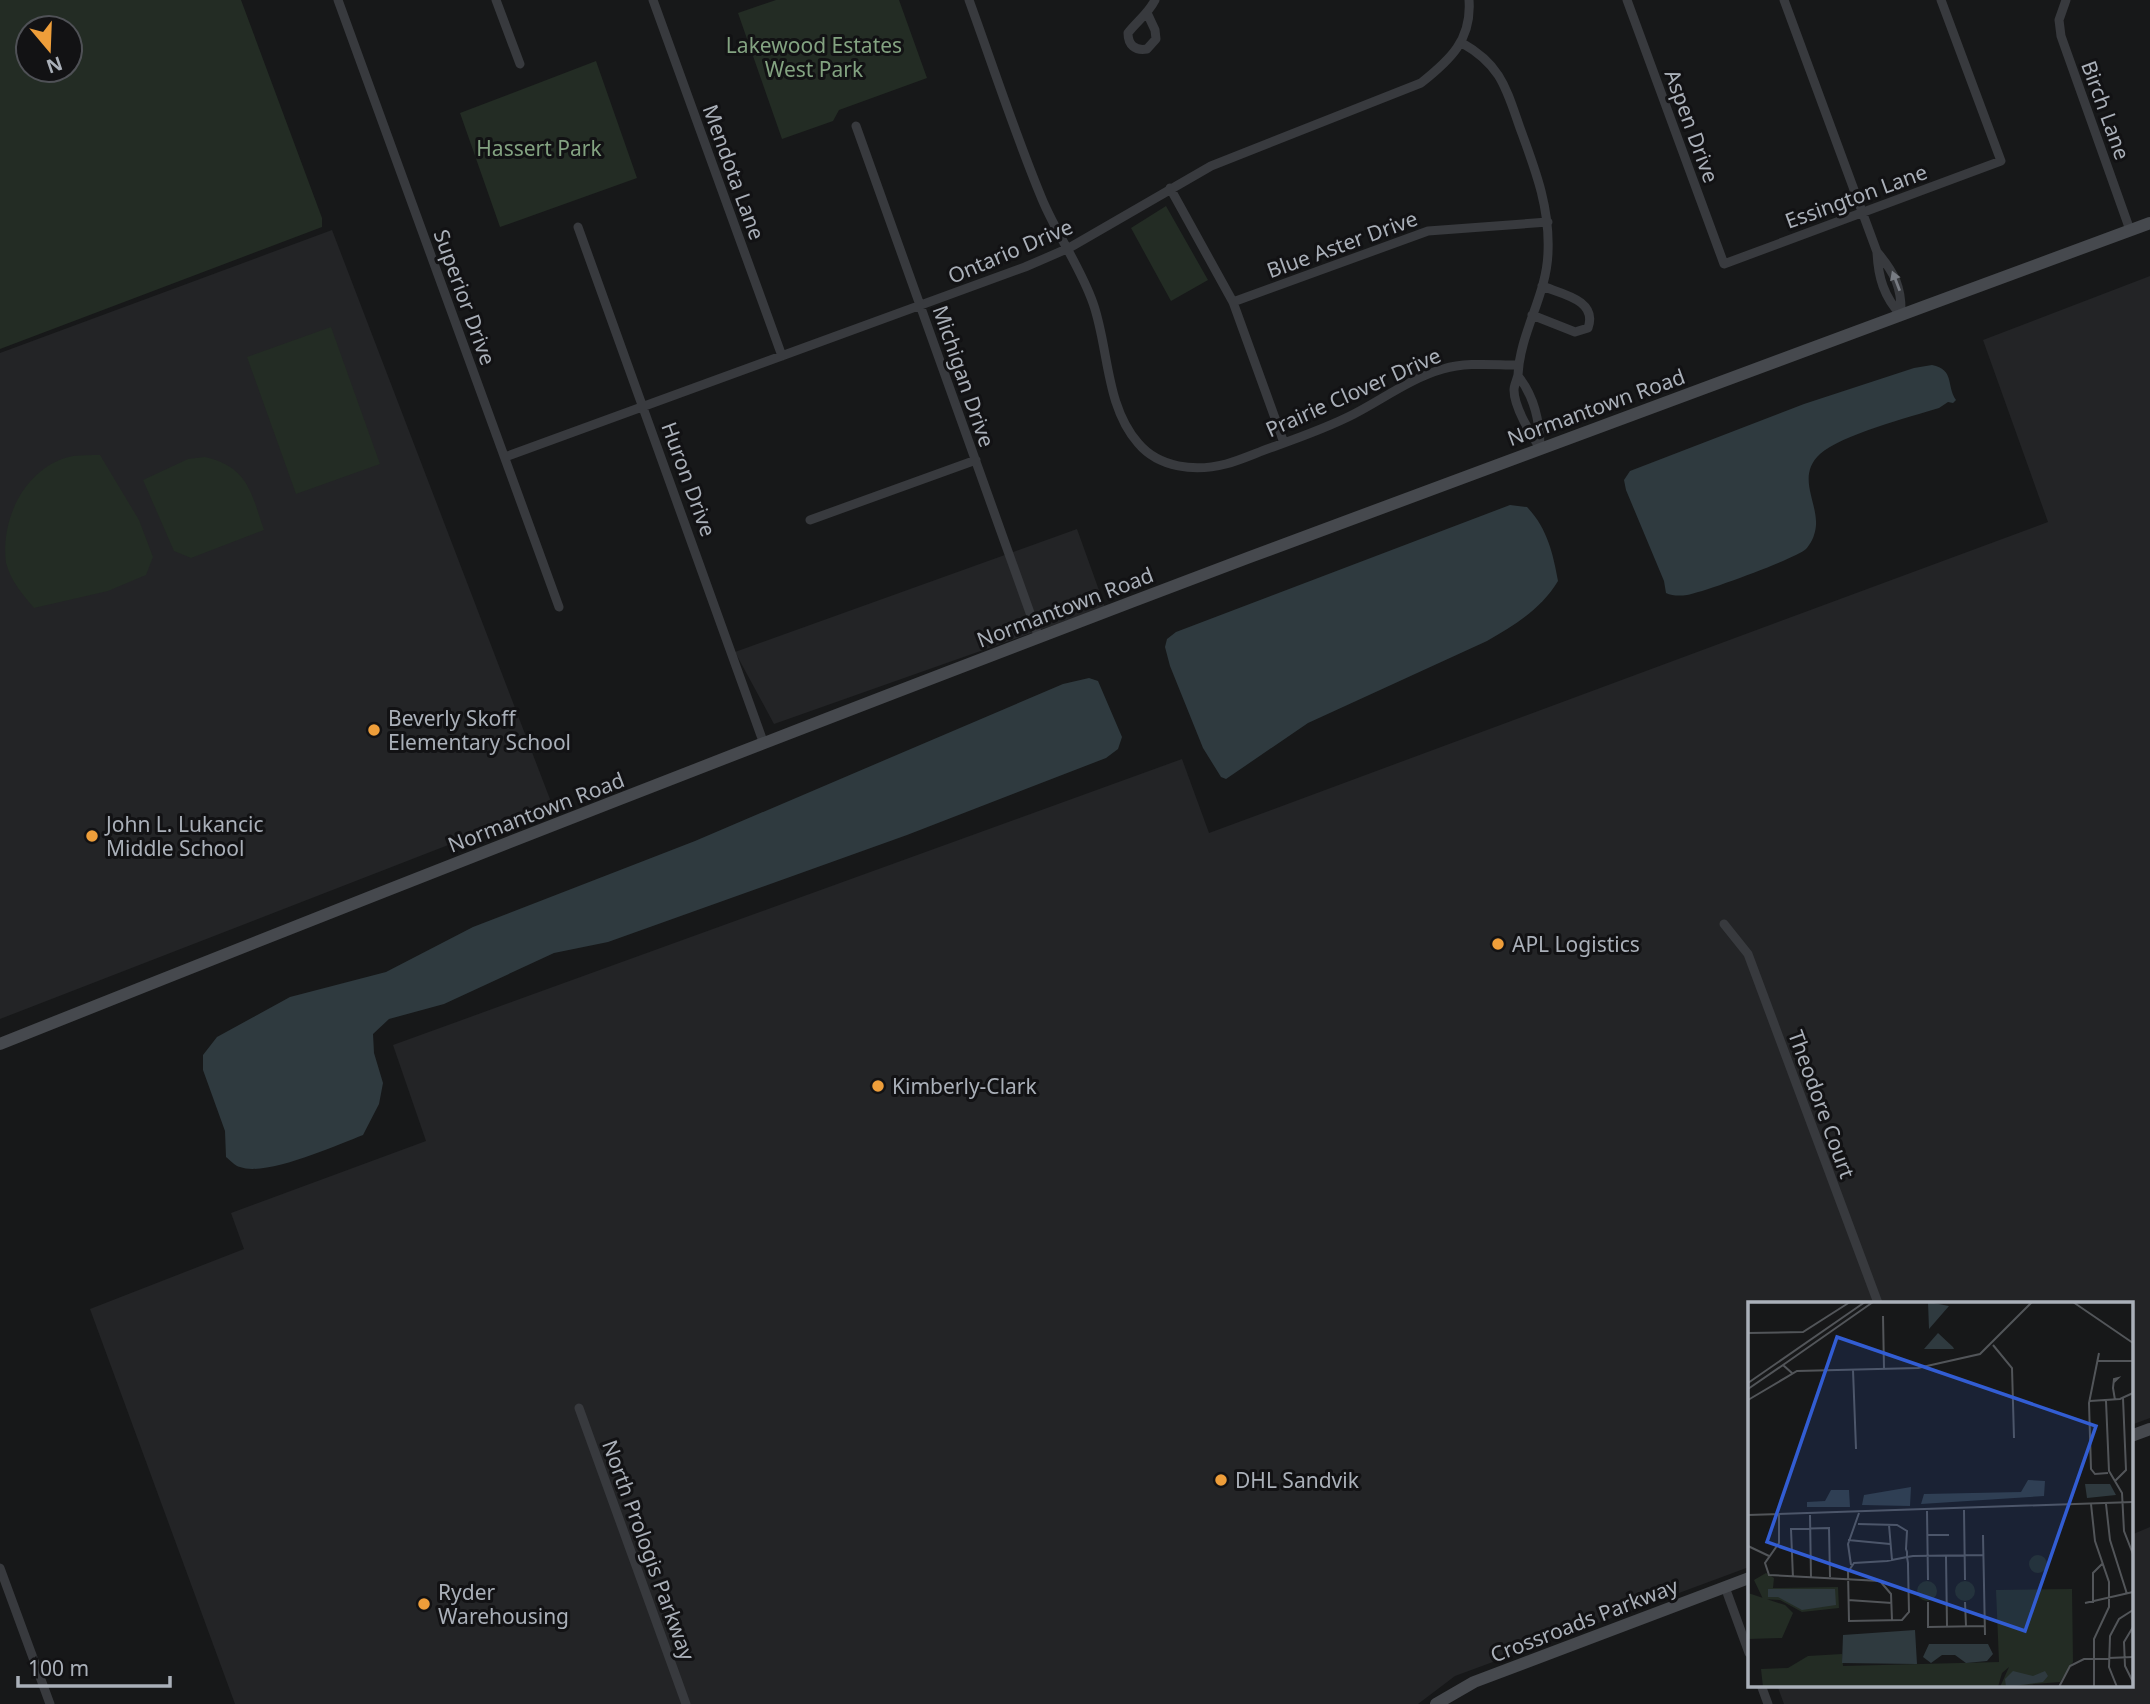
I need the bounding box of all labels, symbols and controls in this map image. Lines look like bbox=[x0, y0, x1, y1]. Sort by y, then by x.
north arrow bbox=[14, 14, 84, 84]
park label: Lakewood Estates West Park bbox=[726, 31, 902, 83]
text: N bbox=[43, 50, 66, 80]
street label: Birch Lane bbox=[2075, 57, 2137, 163]
street label: Aspen Drive bbox=[1659, 65, 1725, 187]
street label: Mendota Lane bbox=[697, 101, 771, 243]
park label: Hassert Park bbox=[476, 134, 602, 162]
street label: Essington Lane bbox=[1781, 157, 1931, 235]
street label: Blue Aster Drive bbox=[1263, 204, 1421, 284]
street label: Ontario Drive bbox=[943, 212, 1077, 290]
street label: Superior Drive bbox=[428, 225, 502, 369]
one-way arrow bbox=[1890, 271, 1901, 292]
street label: Michigan Drive bbox=[927, 301, 1001, 451]
street label: Prairie Clover Drive bbox=[1261, 341, 1445, 443]
street label: Normantown Road bbox=[1503, 362, 1689, 452]
street label: Huron Drive bbox=[655, 418, 723, 540]
street label: Normantown Road bbox=[973, 560, 1157, 654]
place label: Beverly Skoff Elementary School bbox=[388, 704, 571, 756]
marker: Beverly Skoff Elementary School bbox=[366, 722, 382, 738]
street label: Normantown Road bbox=[444, 765, 628, 859]
place label: John L. Lukancic Middle School bbox=[104, 810, 263, 862]
marker: John L. Lukancic Middle School bbox=[84, 828, 100, 844]
place label: APL Logistics bbox=[1512, 930, 1640, 958]
marker: APL Logistics bbox=[1490, 936, 1506, 952]
street label: Theodore Court bbox=[1782, 1026, 1862, 1182]
place label: Kimberly-Clark bbox=[892, 1072, 1038, 1100]
marker: Kimberly-Clark bbox=[870, 1078, 886, 1094]
inset map bbox=[1748, 1302, 2132, 1686]
street label: North Prologis Parkway bbox=[596, 1436, 702, 1664]
place label: DHL Sandvik bbox=[1235, 1466, 1360, 1494]
marker: DHL Sandvik bbox=[1213, 1472, 1229, 1488]
street label: Crossroads Parkway bbox=[1486, 1571, 1682, 1669]
place label: Ryder Warehousing bbox=[438, 1578, 569, 1630]
marker: Ryder Warehousing bbox=[416, 1596, 432, 1612]
scale bar bbox=[18, 1644, 170, 1688]
text: 100 m bbox=[28, 1654, 89, 1682]

